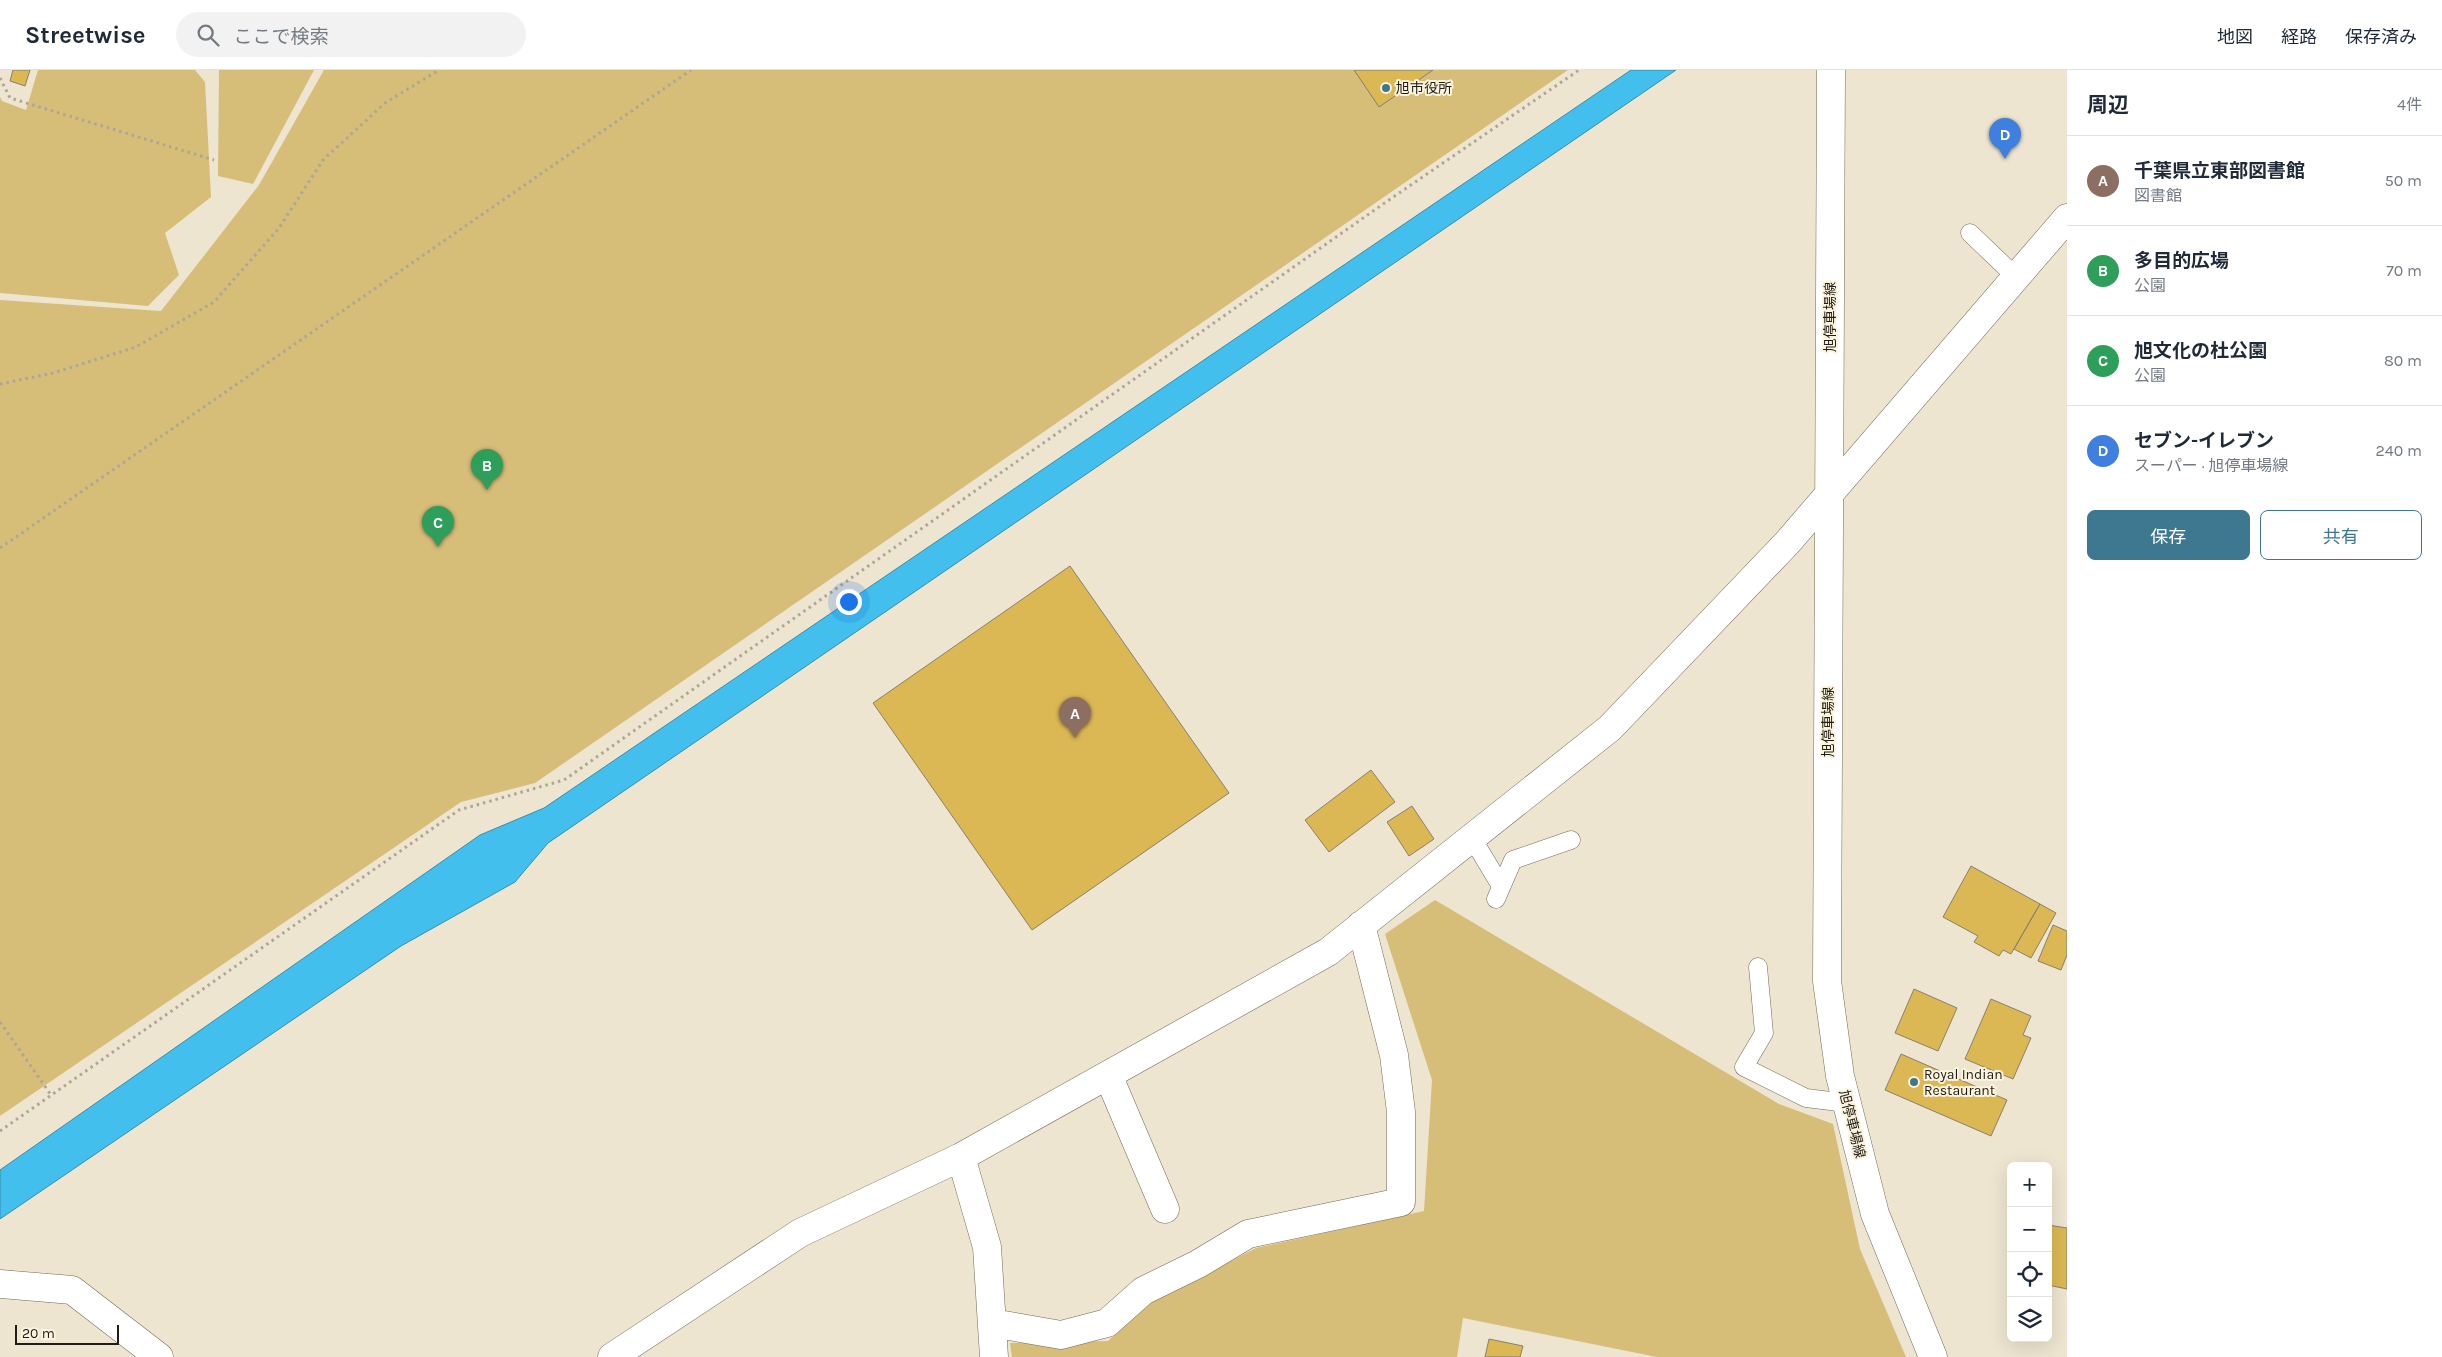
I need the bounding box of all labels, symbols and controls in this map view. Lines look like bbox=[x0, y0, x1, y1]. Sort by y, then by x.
search box bbox=[176, 12, 526, 57]
text: Streetwise bbox=[25, 21, 146, 49]
icon: search bbox=[194, 21, 222, 49]
text: ここで検索 bbox=[234, 26, 329, 48]
text: 地図 bbox=[2217, 26, 2253, 48]
text: 経路 bbox=[2281, 26, 2317, 48]
text: 保存済み bbox=[2345, 26, 2417, 48]
place label: 旭市役所 bbox=[1396, 80, 1452, 97]
marker: 旭市役所 bbox=[1380, 82, 1392, 94]
text: 周辺 bbox=[2087, 93, 2129, 117]
text: 4件 bbox=[2397, 95, 2422, 114]
pin: D bbox=[1989, 118, 2021, 159]
text: 千葉県立東部図書館 bbox=[2134, 160, 2305, 182]
text: A bbox=[2098, 171, 2108, 190]
text: 50 m bbox=[2385, 171, 2422, 190]
text: 図書館 bbox=[2134, 186, 2182, 205]
text: 多目的広場 bbox=[2134, 250, 2229, 272]
text: B bbox=[2098, 261, 2108, 280]
text: 70 m bbox=[2386, 261, 2422, 280]
text: 公園 bbox=[2134, 276, 2166, 295]
street label: 旭停車場線 bbox=[1822, 282, 1839, 352]
text: 旭文化の杜公園 bbox=[2134, 340, 2267, 362]
text: C bbox=[2098, 351, 2108, 370]
text: 80 m bbox=[2384, 351, 2422, 370]
text: 公園 bbox=[2134, 366, 2166, 385]
text: セブン-イレブン bbox=[2134, 430, 2274, 452]
text: D bbox=[2098, 441, 2108, 460]
text: 240 m bbox=[2376, 441, 2422, 460]
pin: B bbox=[471, 449, 503, 490]
text: スーパー · 旭停車場線 bbox=[2134, 456, 2288, 475]
pin: C bbox=[422, 506, 454, 547]
button: 保存 bbox=[2087, 510, 2250, 560]
button: 共有 bbox=[2260, 510, 2422, 560]
your location bbox=[836, 589, 862, 615]
street label: 旭停車場線 bbox=[1820, 687, 1837, 757]
pin: A bbox=[1059, 697, 1091, 738]
place label: Royal Indian Restaurant bbox=[1924, 1066, 2003, 1099]
marker: Royal Indian Restaurant bbox=[1908, 1076, 1920, 1088]
street label: 旭停車場線 bbox=[1835, 1088, 1869, 1160]
map controls bbox=[2007, 1162, 2052, 1342]
button: + bbox=[2007, 1162, 2052, 1207]
button: − bbox=[2007, 1207, 2052, 1252]
button: locate bbox=[2007, 1252, 2052, 1297]
button: layers bbox=[2007, 1297, 2052, 1342]
scale bar bbox=[15, 1322, 119, 1345]
text: 20 m bbox=[22, 1325, 55, 1342]

